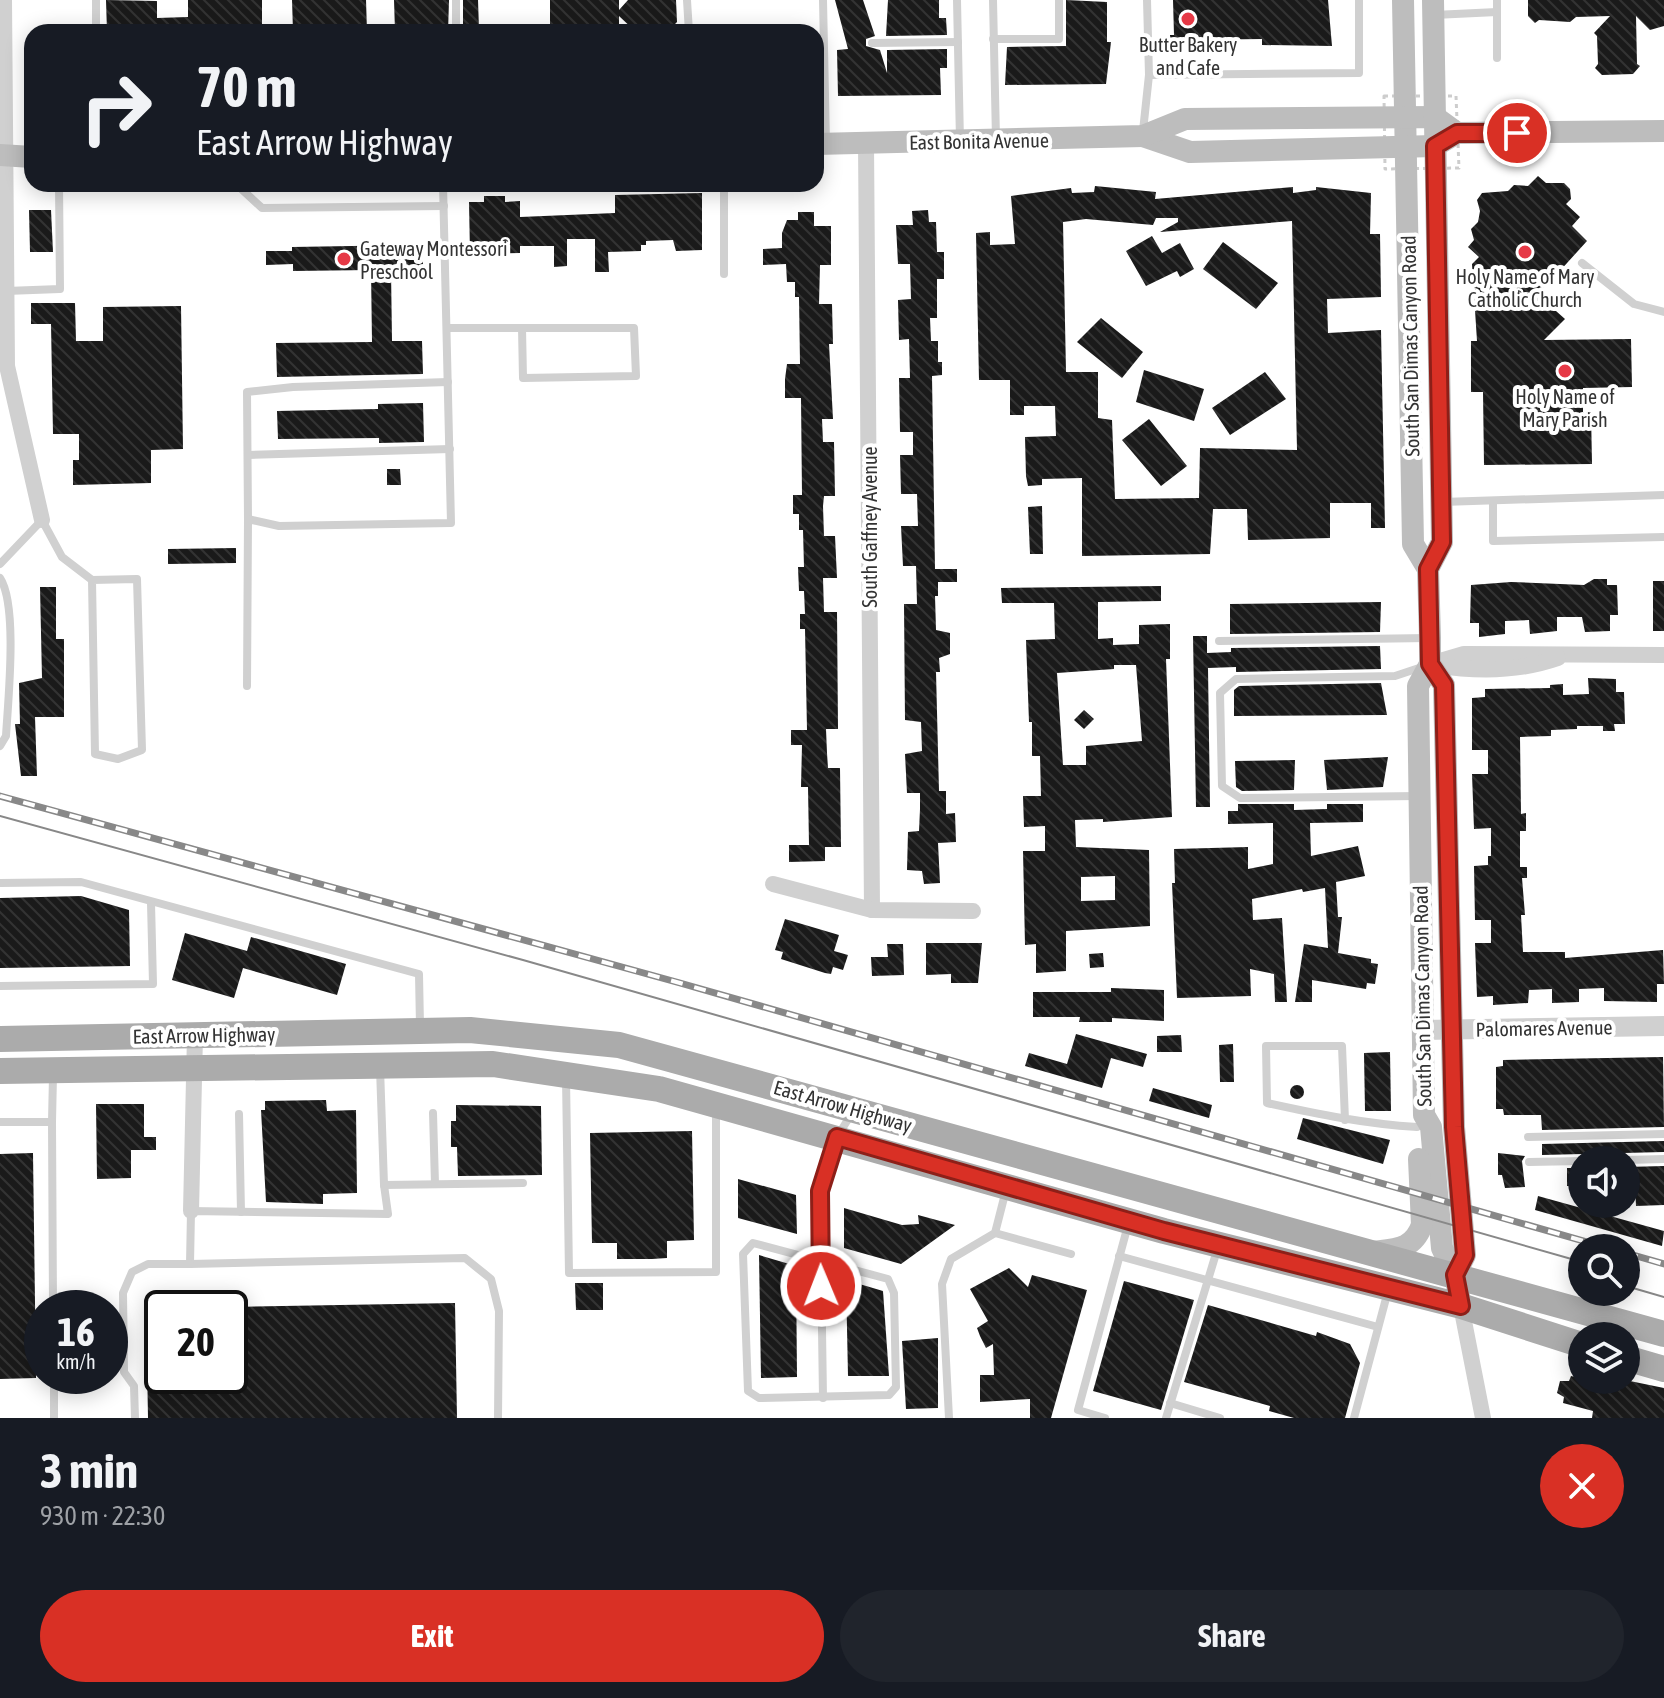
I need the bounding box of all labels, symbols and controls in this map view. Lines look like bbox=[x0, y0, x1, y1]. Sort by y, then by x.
marker: Butter Bakery and Cafe bbox=[1179, 10, 1197, 28]
place label: Butter Bakery and Cafe bbox=[1139, 33, 1237, 79]
text: 70 m bbox=[196, 55, 297, 119]
icon: right bbox=[64, 56, 168, 160]
pin bbox=[1483, 99, 1551, 167]
icon: arrive bbox=[1495, 111, 1539, 155]
text: East Arrow Highway bbox=[196, 121, 453, 163]
street label: East Bonita Avenue bbox=[909, 128, 1049, 154]
street label: South San Dimas Canyon Road bbox=[1397, 235, 1423, 457]
place label: Gateway Montessori Preschool bbox=[360, 237, 508, 283]
marker: Holy Name of Mary Catholic Church bbox=[1516, 243, 1534, 261]
marker: Gateway Montessori Preschool bbox=[335, 250, 353, 268]
place label: Holy Name of Mary Catholic Church bbox=[1456, 265, 1594, 311]
marker: Holy Name of Mary Parish bbox=[1556, 362, 1574, 380]
place label: Holy Name of Mary Parish bbox=[1515, 385, 1615, 431]
street label: South Gaffney Avenue bbox=[858, 446, 881, 608]
street label: South San Dimas Canyon Road bbox=[1409, 885, 1435, 1107]
street label: Palomares Avenue bbox=[1475, 1015, 1613, 1041]
street label: East Arrow Highway bbox=[132, 1022, 276, 1048]
street label: East Arrow Highway bbox=[771, 1075, 915, 1137]
map controls bbox=[1568, 1146, 1640, 1394]
button: sound bbox=[1568, 1146, 1640, 1218]
button: search bbox=[1568, 1234, 1640, 1306]
position arrow bbox=[779, 1244, 863, 1328]
speed limit sign: 20 bbox=[144, 1290, 248, 1394]
text: 16 bbox=[57, 1309, 95, 1354]
button: layers bbox=[1568, 1322, 1640, 1394]
text: km/h bbox=[56, 1350, 96, 1373]
text: 3 min bbox=[40, 1443, 138, 1498]
button: close bbox=[1540, 1444, 1624, 1528]
text: 930 m · 22:30 bbox=[40, 1501, 165, 1531]
button: Exit bbox=[40, 1590, 824, 1682]
button: Share bbox=[840, 1590, 1624, 1682]

